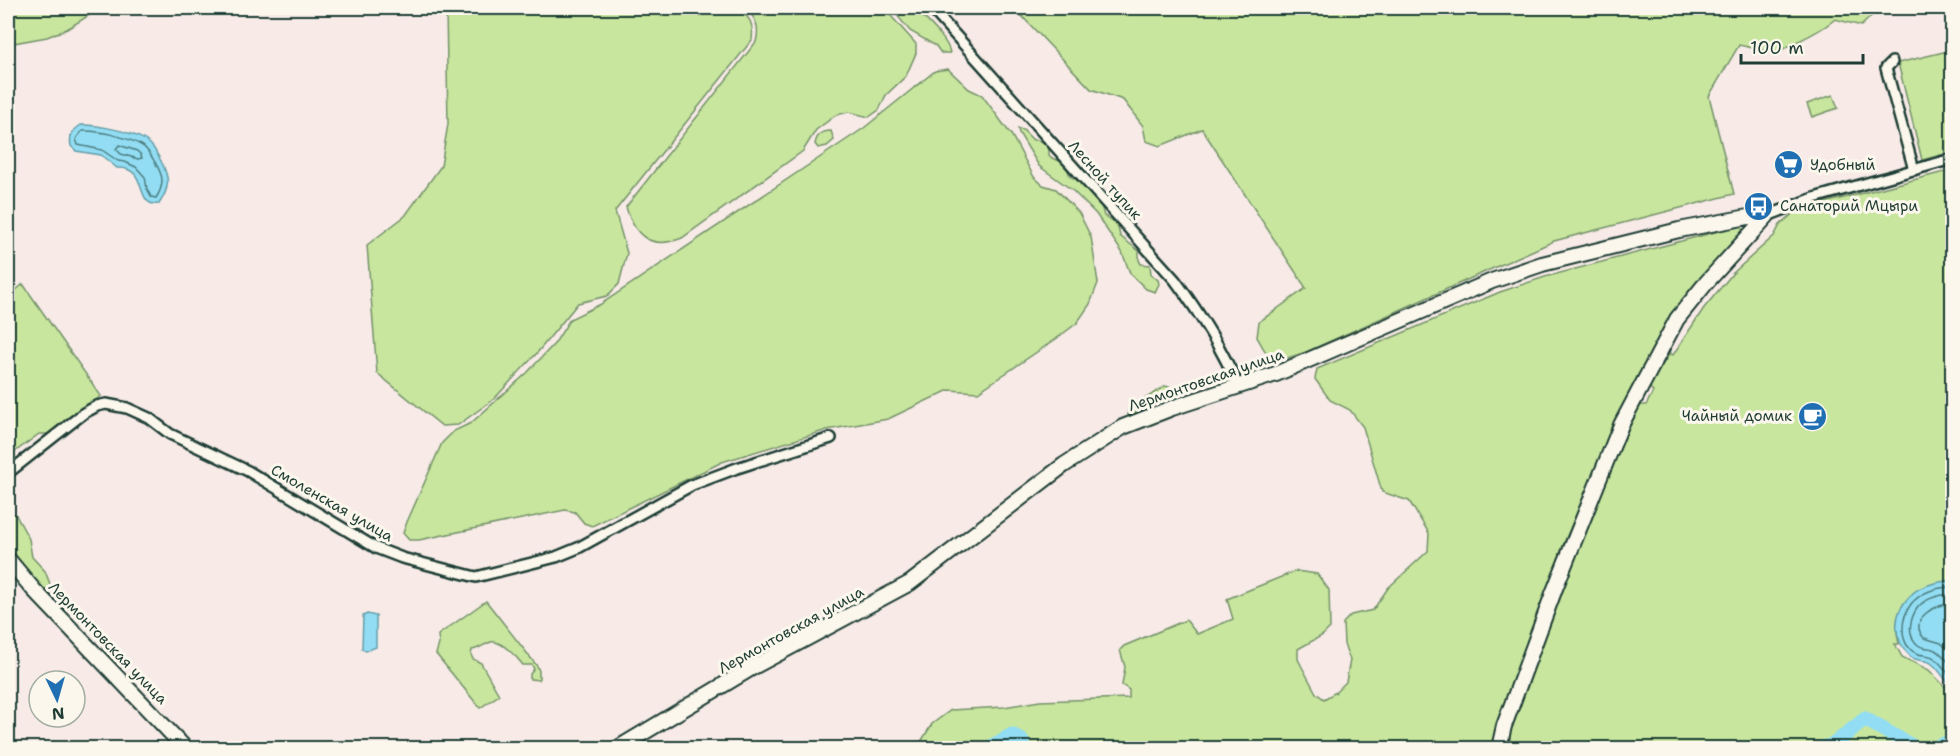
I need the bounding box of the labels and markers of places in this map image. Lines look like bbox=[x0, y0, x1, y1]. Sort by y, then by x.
supermarket icon: Удобный bbox=[1773, 149, 1805, 181]
place label: Удобный bbox=[1810, 155, 1875, 175]
bus stop icon: Санаторий Мцыри bbox=[1743, 190, 1775, 222]
place label: Санаторий Мцыри bbox=[1780, 196, 1918, 216]
cafe icon: Чайный домик bbox=[1797, 400, 1829, 432]
place label: Чайный домик bbox=[1682, 406, 1792, 426]

